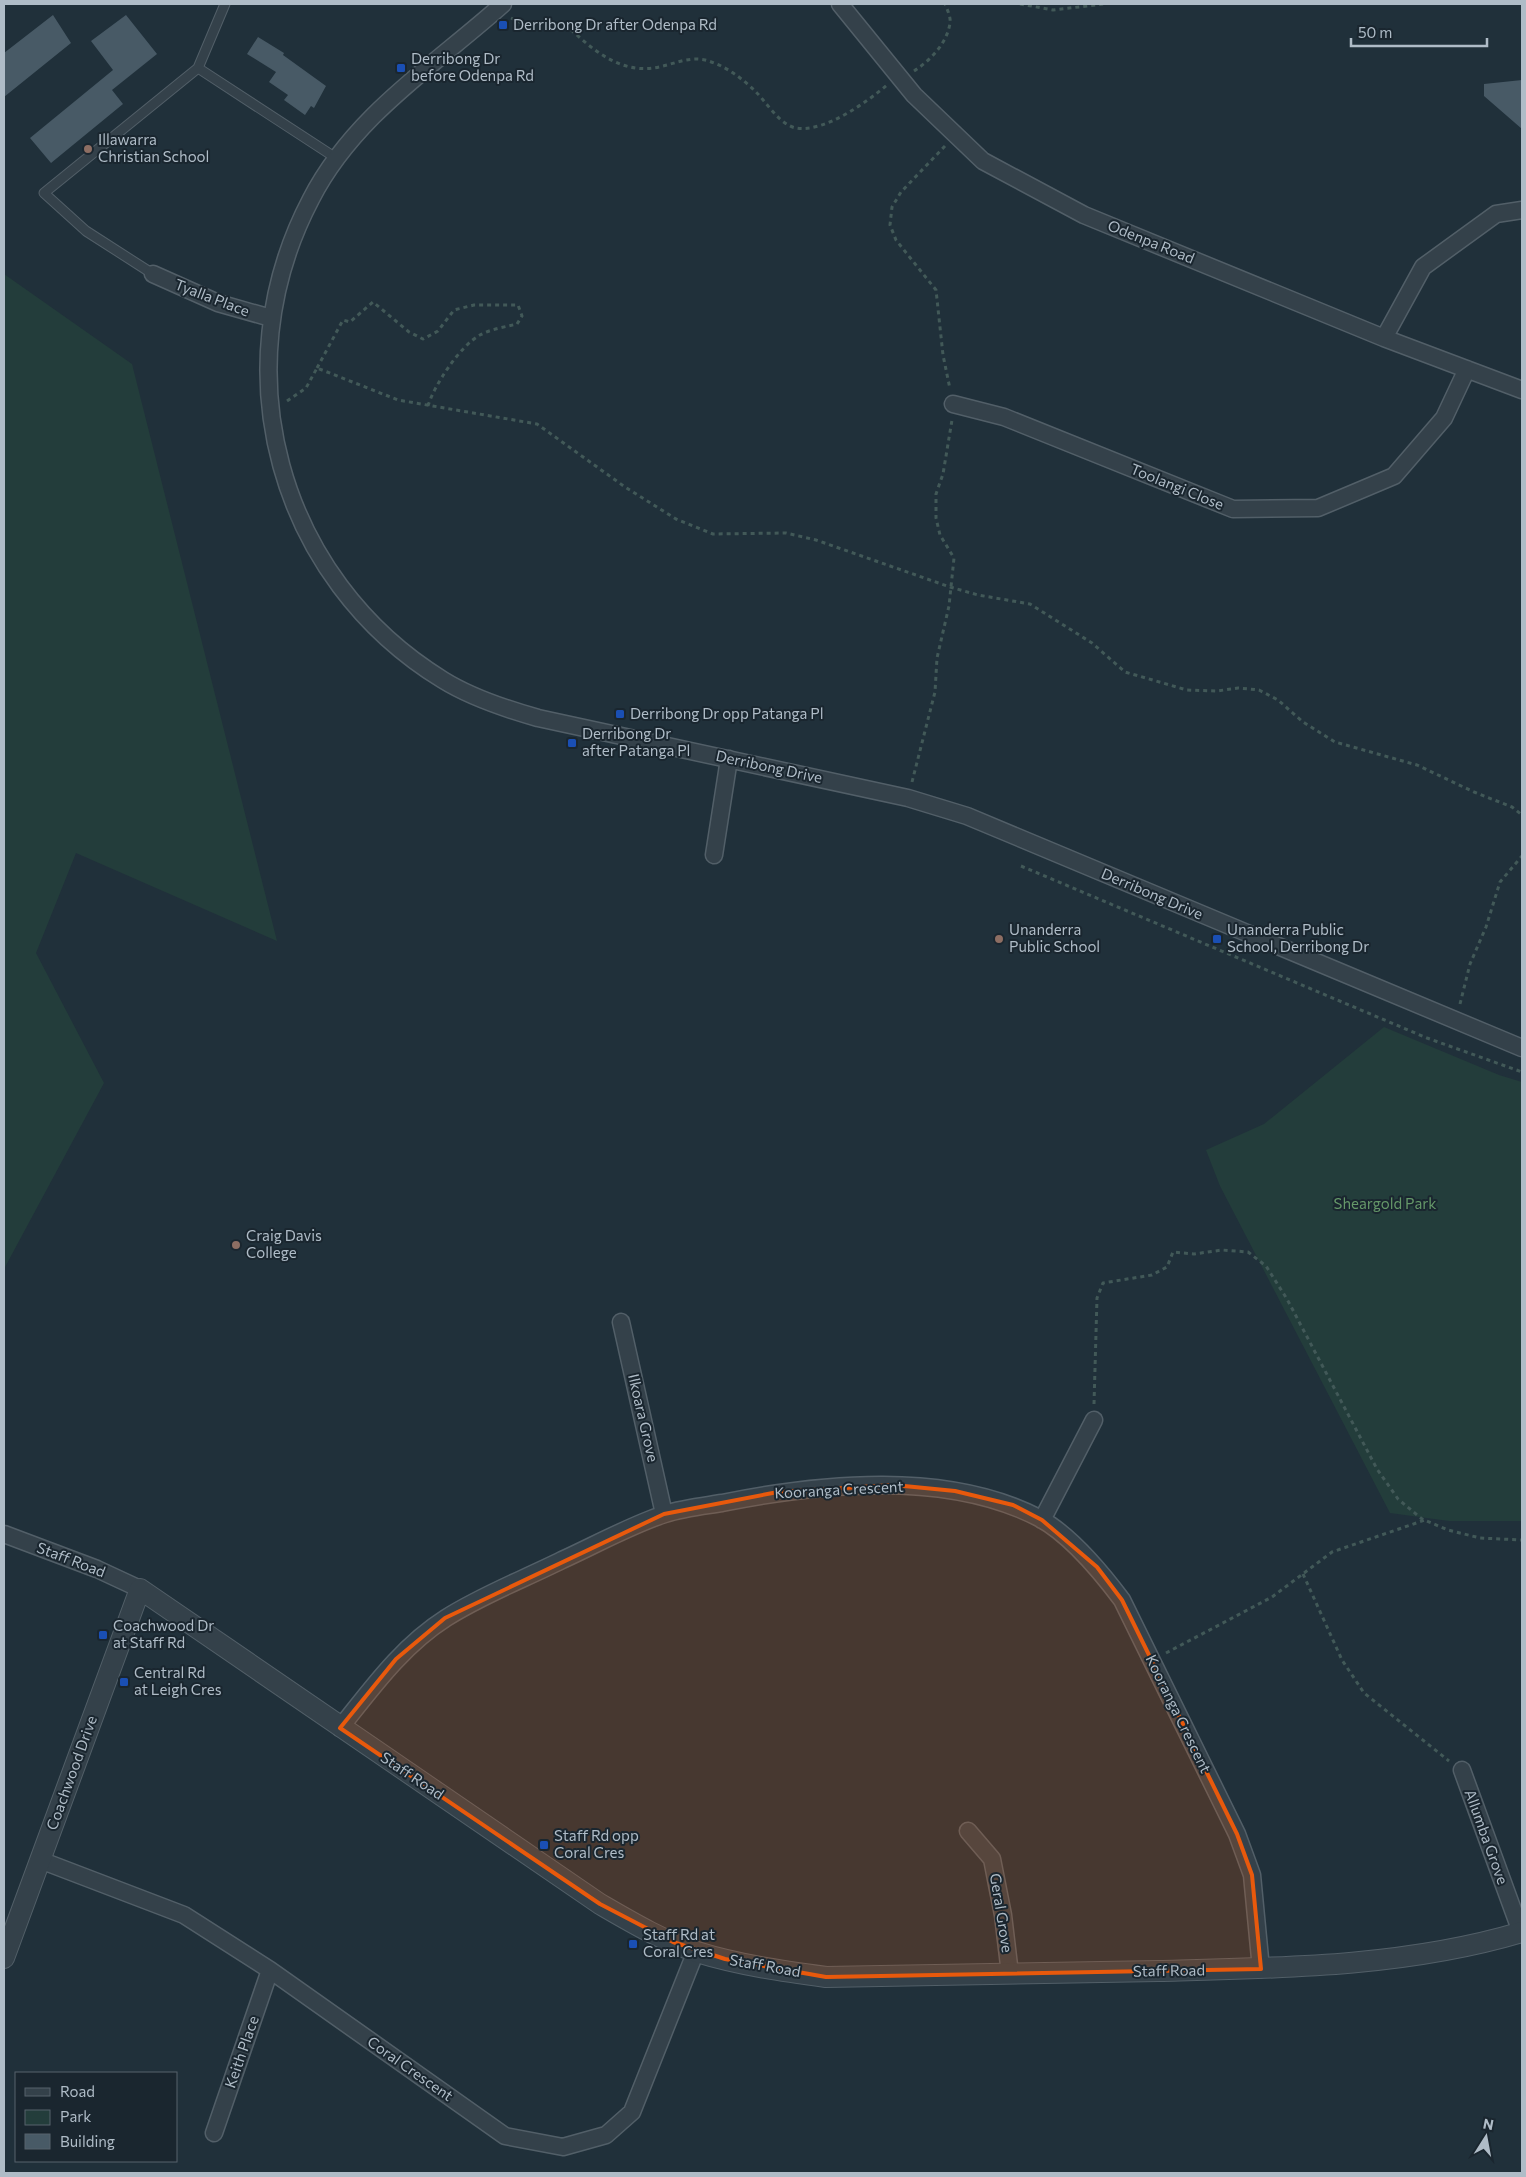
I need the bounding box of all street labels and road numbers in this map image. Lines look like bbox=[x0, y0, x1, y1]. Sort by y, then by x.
street label: Odenpa Road bbox=[1105, 215, 1197, 267]
street label: Tyalla Place bbox=[172, 275, 252, 320]
street label: Toolangi Close bbox=[1128, 459, 1227, 513]
street label: Derribong Drive bbox=[714, 746, 824, 786]
street label: Derribong Drive bbox=[1099, 864, 1206, 923]
street label: Ilkoara Grove bbox=[625, 1372, 663, 1464]
street label: Kooranga Crescent bbox=[774, 1477, 904, 1501]
street label: Staff Road bbox=[34, 1538, 108, 1580]
street label: Kooranga Crescent bbox=[1142, 1652, 1215, 1776]
street label: Coachwood Drive bbox=[42, 1713, 100, 1832]
street label: Staff Road bbox=[378, 1748, 447, 1803]
street label: Allumba Grove bbox=[1461, 1787, 1512, 1887]
street label: Geral Grove bbox=[987, 1872, 1017, 1954]
street label: Staff Road bbox=[728, 1950, 802, 1980]
street label: Staff Road bbox=[1133, 1960, 1205, 1980]
street label: Keith Place bbox=[220, 2013, 262, 2090]
street label: Coral Crescent bbox=[364, 2032, 457, 2104]

